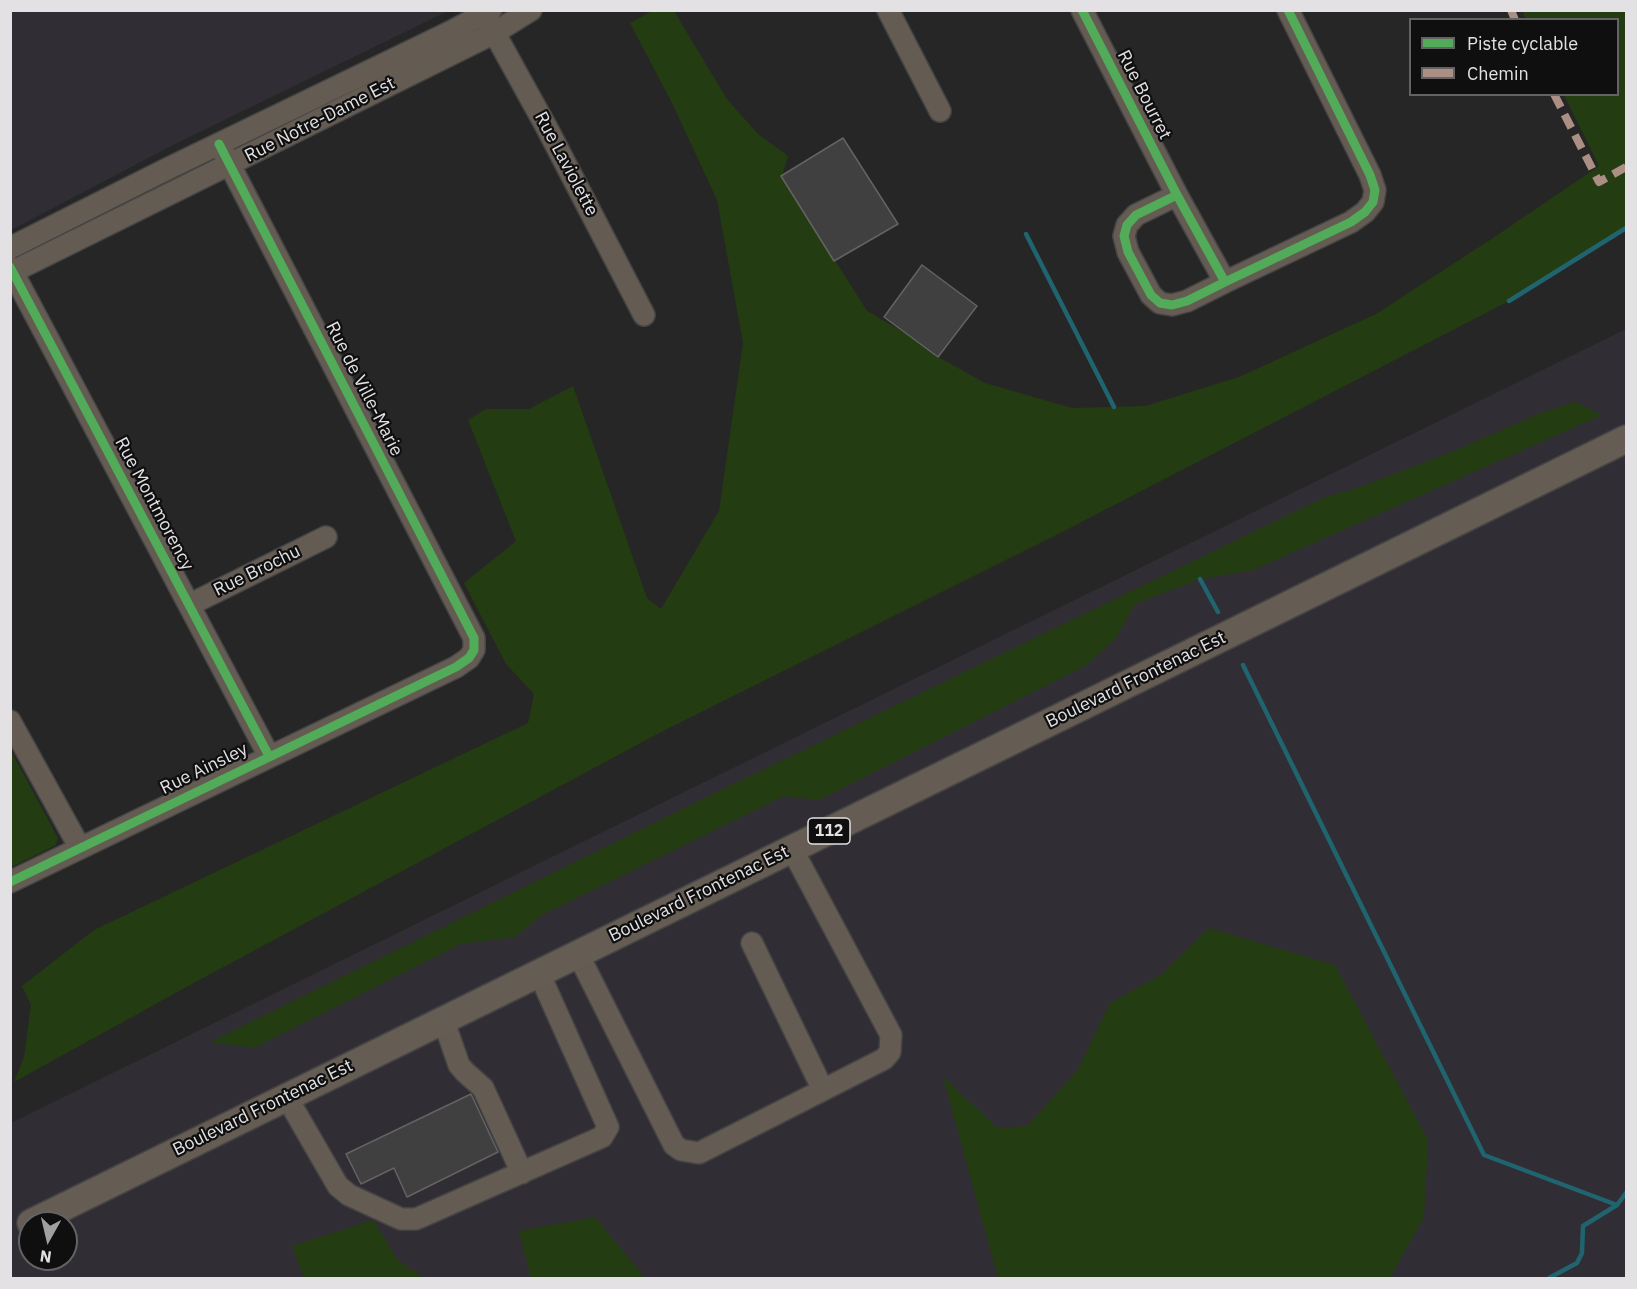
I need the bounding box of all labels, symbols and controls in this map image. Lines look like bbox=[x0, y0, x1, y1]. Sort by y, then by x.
legend bbox=[1409, 18, 1619, 96]
text: Piste cyclable bbox=[1467, 32, 1578, 55]
street label: Rue Bourret bbox=[1112, 47, 1176, 143]
text: Chemin bbox=[1467, 62, 1529, 85]
street label: Rue Notre-Dame Est bbox=[241, 73, 399, 167]
street label: Rue Laviolette bbox=[530, 108, 602, 220]
street label: Rue de Ville-Marie bbox=[321, 318, 407, 460]
street label: Rue Montmorency bbox=[110, 434, 198, 574]
street label: Rue Brochu bbox=[210, 541, 304, 601]
street label: Boulevard Frontenac Est bbox=[1043, 627, 1229, 733]
street label: Rue Ainsley bbox=[157, 739, 251, 799]
road number: 112 bbox=[808, 818, 850, 844]
street label: Boulevard Frontenac Est bbox=[606, 841, 792, 947]
street label: Boulevard Frontenac Est bbox=[170, 1055, 356, 1161]
north arrow bbox=[18, 1211, 78, 1271]
text: N bbox=[39, 1246, 53, 1268]

